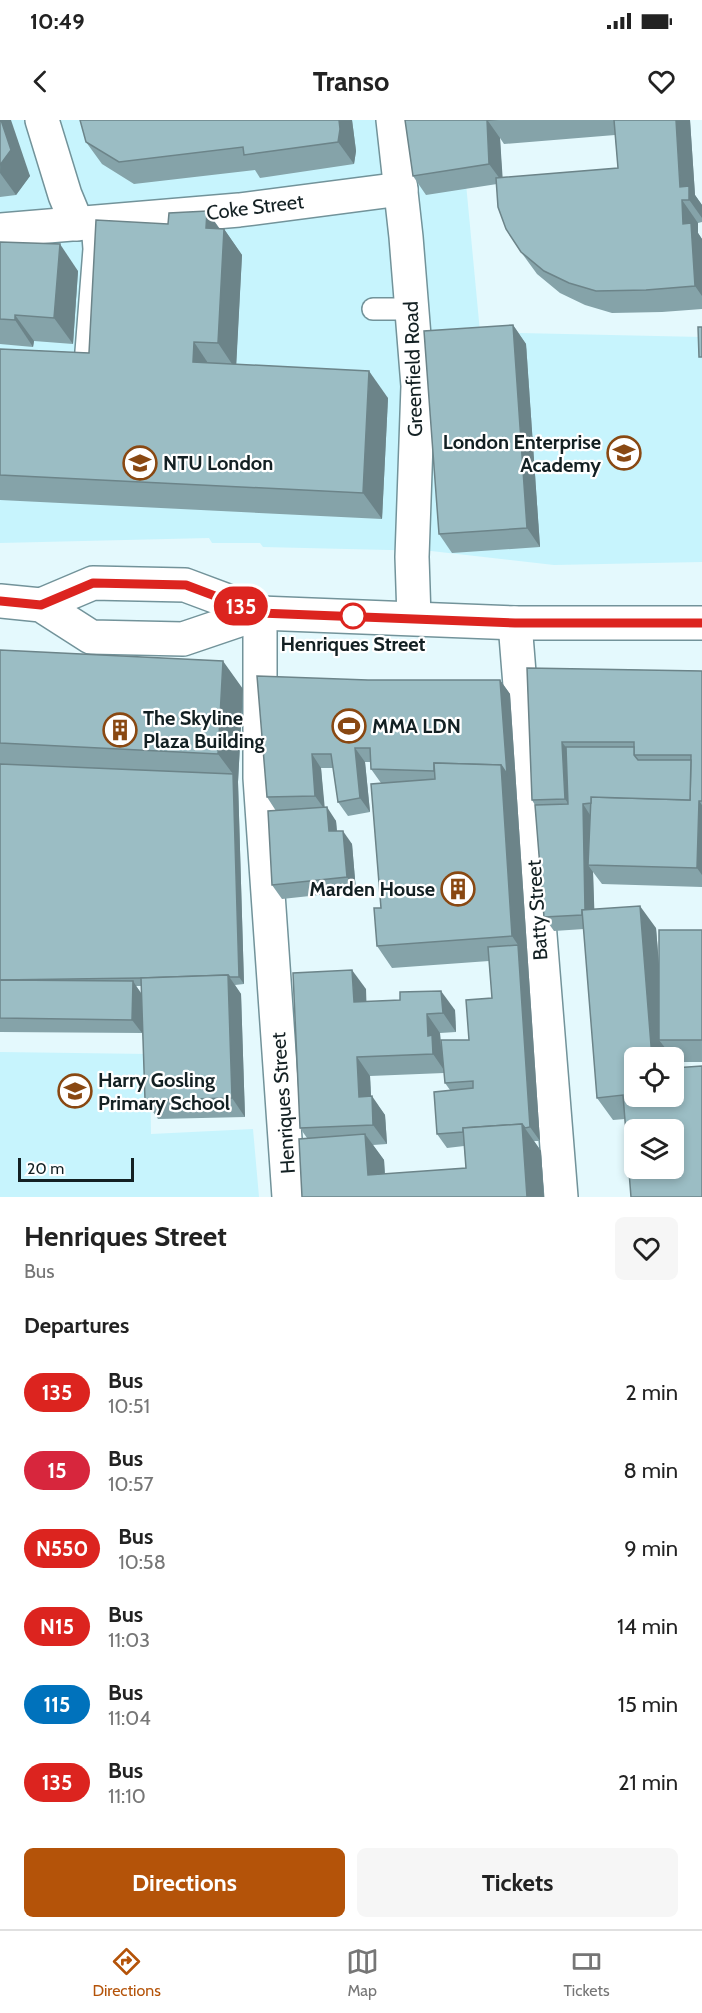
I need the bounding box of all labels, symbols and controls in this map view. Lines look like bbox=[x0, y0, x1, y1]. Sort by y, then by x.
text: 10:49 bbox=[30, 8, 85, 35]
icon: back bbox=[24, 65, 57, 98]
text: Transo bbox=[313, 65, 389, 98]
icon: heart bbox=[645, 65, 678, 98]
street label: Coke Street bbox=[205, 189, 305, 225]
street label: Greenfield Road bbox=[399, 301, 427, 437]
place label: London Enterprise Academy bbox=[443, 430, 601, 477]
school or university icon: London Enterprise Academy bbox=[606, 435, 642, 471]
school or university icon: NTU London bbox=[122, 445, 158, 481]
place label: NTU London bbox=[163, 451, 273, 475]
line badge: 135 bbox=[206, 586, 276, 626]
text: 135 bbox=[226, 594, 256, 619]
marker: Henriques Street bbox=[340, 603, 366, 629]
place label: Henriques Street bbox=[281, 632, 426, 656]
place label: The Skyline Plaza Building bbox=[143, 706, 265, 753]
sports icon: MMA LDN bbox=[331, 708, 367, 744]
building icon: The Skyline Plaza Building bbox=[102, 712, 138, 748]
place label: MMA LDN bbox=[372, 714, 461, 738]
street label: Batty Street bbox=[521, 859, 552, 961]
building icon: Marden House bbox=[440, 871, 476, 907]
place label: Marden House bbox=[309, 877, 435, 901]
street label: Henriques Street bbox=[266, 1031, 300, 1175]
map controls bbox=[624, 1047, 684, 1179]
button: locate bbox=[624, 1047, 684, 1107]
place label: Harry Gosling Primary School bbox=[98, 1068, 230, 1115]
school or university icon: Harry Gosling Primary School bbox=[57, 1073, 93, 1109]
button: layers bbox=[624, 1119, 684, 1179]
scale bar bbox=[18, 1155, 134, 1182]
text: 20 m bbox=[27, 1159, 64, 1178]
button: heart bbox=[615, 1217, 678, 1280]
text: Henriques Street bbox=[24, 1219, 227, 1253]
text: Bus bbox=[24, 1259, 55, 1283]
text: Departures bbox=[24, 1312, 129, 1339]
text: Bus bbox=[108, 1367, 143, 1394]
text: 2 min bbox=[625, 1379, 678, 1406]
text: 135 bbox=[42, 1380, 72, 1405]
text: 10:51 bbox=[108, 1394, 150, 1418]
text: Bus bbox=[108, 1445, 143, 1472]
text: 8 min bbox=[623, 1457, 678, 1484]
text: 15 bbox=[47, 1458, 67, 1483]
text: 10:57 bbox=[108, 1472, 154, 1496]
text: Bus bbox=[118, 1523, 153, 1550]
text: 9 min bbox=[624, 1535, 678, 1562]
text: N550 bbox=[36, 1536, 88, 1561]
text: 10:58 bbox=[118, 1550, 166, 1574]
text: Bus bbox=[108, 1601, 143, 1628]
text: 14 min bbox=[617, 1613, 678, 1640]
text: N15 bbox=[40, 1614, 74, 1639]
text: 11:03 bbox=[108, 1628, 150, 1652]
text: Bus bbox=[108, 1679, 143, 1706]
text: 15 min bbox=[618, 1691, 678, 1718]
text: 115 bbox=[44, 1692, 70, 1717]
text: 11:04 bbox=[108, 1706, 151, 1730]
text: Bus bbox=[108, 1757, 143, 1784]
text: 21 min bbox=[618, 1769, 678, 1796]
text: 135 bbox=[42, 1770, 72, 1795]
text: 11:10 bbox=[108, 1784, 146, 1808]
button: Directions bbox=[24, 1848, 345, 1917]
button: Tickets bbox=[357, 1848, 678, 1917]
tab: Directions bbox=[92, 1945, 161, 2000]
tab: Map bbox=[346, 1945, 379, 2000]
tab: Tickets bbox=[563, 1945, 610, 2000]

